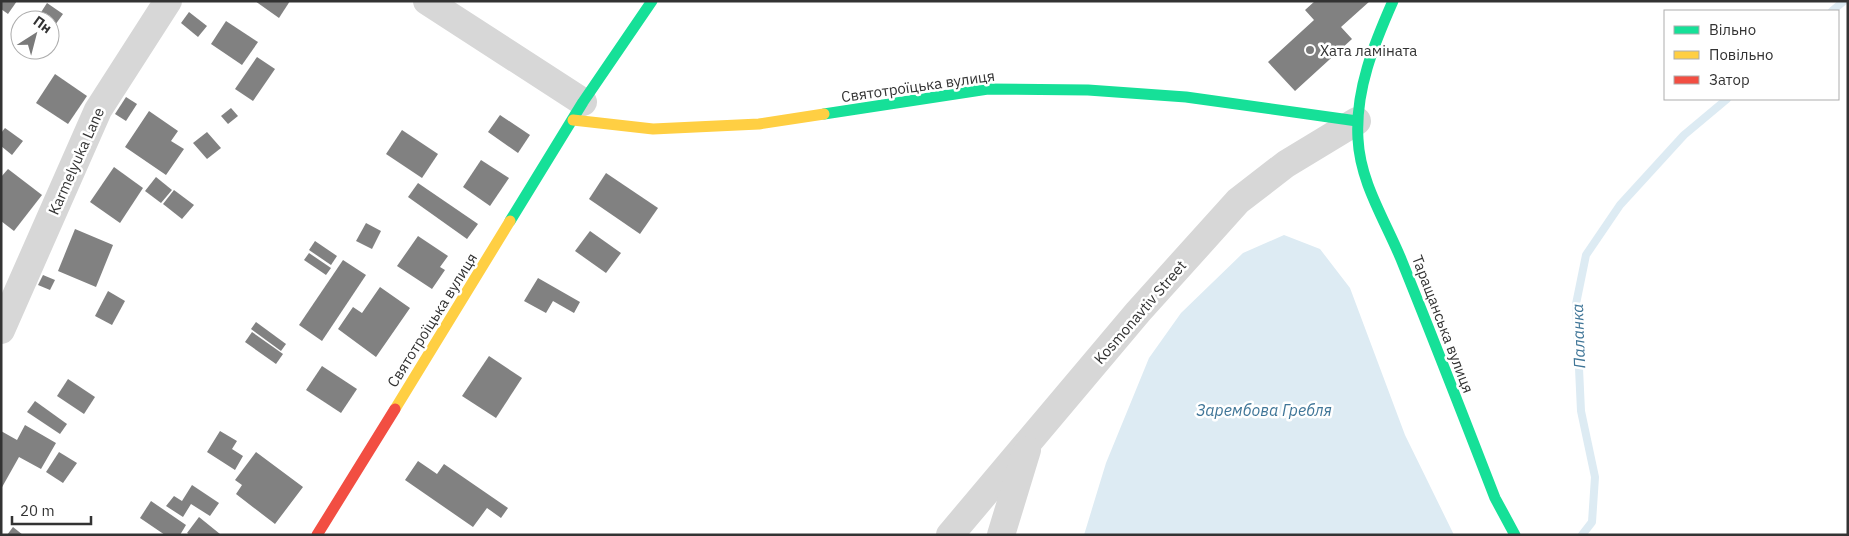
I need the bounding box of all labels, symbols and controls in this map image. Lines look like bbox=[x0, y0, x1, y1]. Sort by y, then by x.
north arrow bbox=[10, 10, 60, 60]
legend bbox=[1664, 10, 1839, 100]
text: Пн bbox=[30, 12, 55, 37]
text: Вільно bbox=[1709, 20, 1756, 39]
place label: Хата ламіната bbox=[1320, 41, 1417, 60]
marker: Хата ламіната bbox=[1304, 44, 1316, 56]
text: Повільно bbox=[1709, 45, 1773, 64]
street label: Святотроїцька вулиця bbox=[840, 66, 996, 106]
text: Затор bbox=[1709, 70, 1750, 89]
street label: Karmelyuka Lane bbox=[44, 104, 108, 218]
street label: Святотроїцька вулиця bbox=[383, 249, 481, 391]
street label: Таращанська вулиця bbox=[1408, 252, 1478, 396]
street label: Kosmonavtiv Street bbox=[1090, 256, 1190, 368]
water label: Паланка bbox=[1567, 303, 1589, 369]
water label: Зарембова Гребля bbox=[1196, 400, 1332, 420]
scale bar bbox=[12, 494, 91, 526]
text: 20 m bbox=[20, 501, 55, 520]

